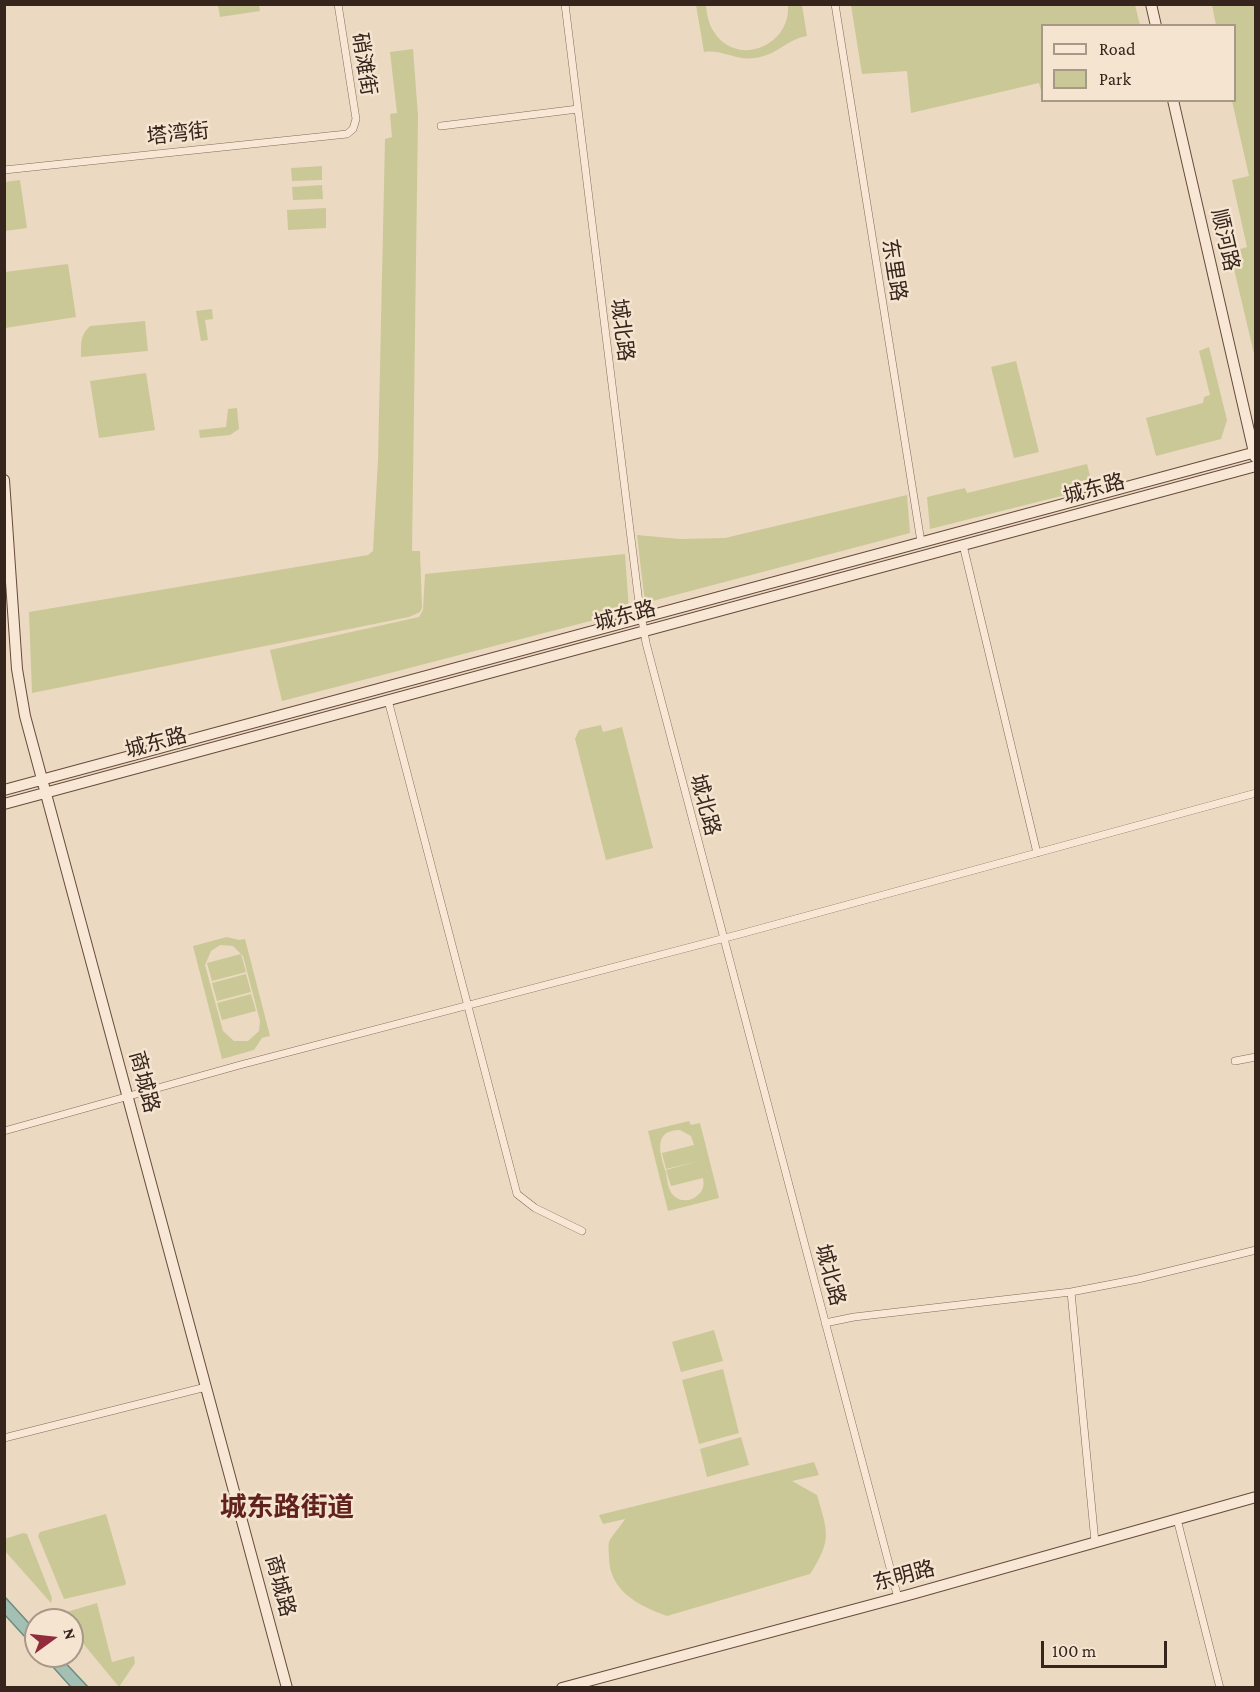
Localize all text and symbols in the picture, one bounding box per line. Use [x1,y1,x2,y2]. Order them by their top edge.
legend [1041,24,1236,102]
street label: 硝滩街 [347,31,381,97]
text: Road [1099,39,1136,59]
text: Park [1099,69,1131,89]
street label: 塔湾街 [145,118,211,150]
street label: 顺河路 [1206,206,1244,274]
street label: 东里路 [877,237,911,303]
street label: 城北路 [606,297,638,363]
street label: 城东路 [1060,469,1128,509]
street label: 城东路 [591,596,659,636]
street label: 城东路 [122,723,190,763]
street label: 城北路 [685,771,725,839]
street label: 商城路 [124,1048,164,1116]
street label: 城北路 [810,1241,850,1309]
district label: 城东路街道 [220,1492,354,1524]
street label: 商城路 [260,1552,300,1620]
street label: 东明路 [870,1556,938,1596]
north arrow [24,1608,84,1668]
text: N [60,1626,80,1641]
scale bar [1044,1629,1170,1667]
text: 100 m [1052,1641,1096,1661]

